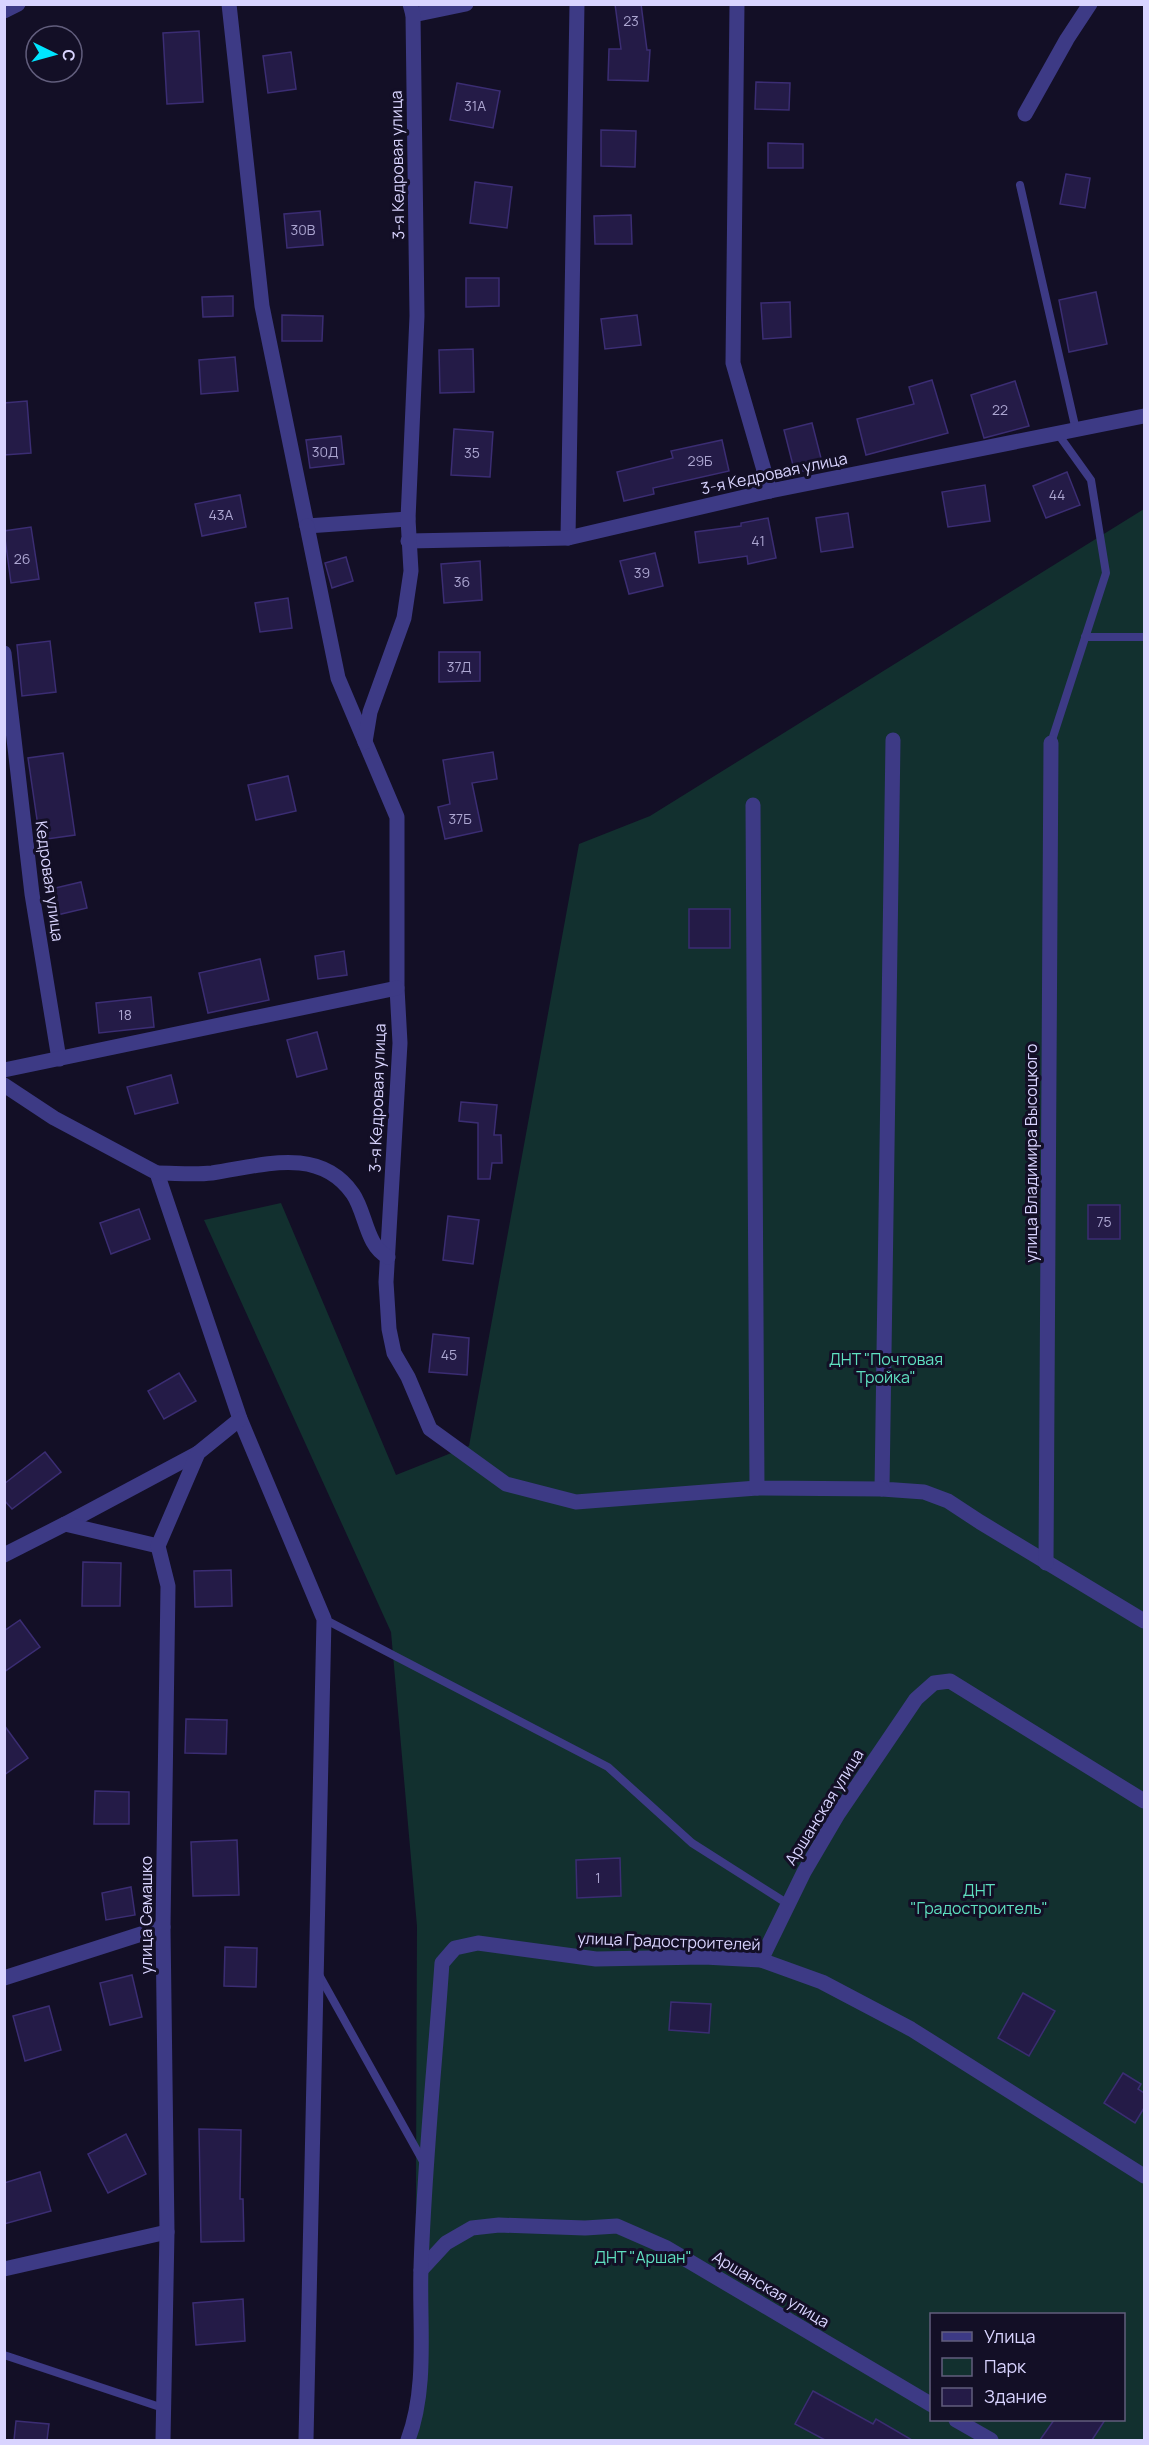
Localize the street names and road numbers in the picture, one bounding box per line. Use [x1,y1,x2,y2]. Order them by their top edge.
street label: 3-я Кедровая улица [385,90,409,240]
street label: 3-я Кедровая улица [699,447,849,499]
street label: Кедровая улица [31,819,69,943]
street label: 3-я Кедровая улица [363,1023,391,1173]
street label: улица Владимира Высоцкого [1020,1043,1042,1263]
street label: Аршанская улица [779,1745,869,1869]
street label: улица Семашко [135,1856,157,1974]
street label: улица Градостроителей [577,1927,761,1955]
street label: Аршанская улица [708,2245,834,2333]

